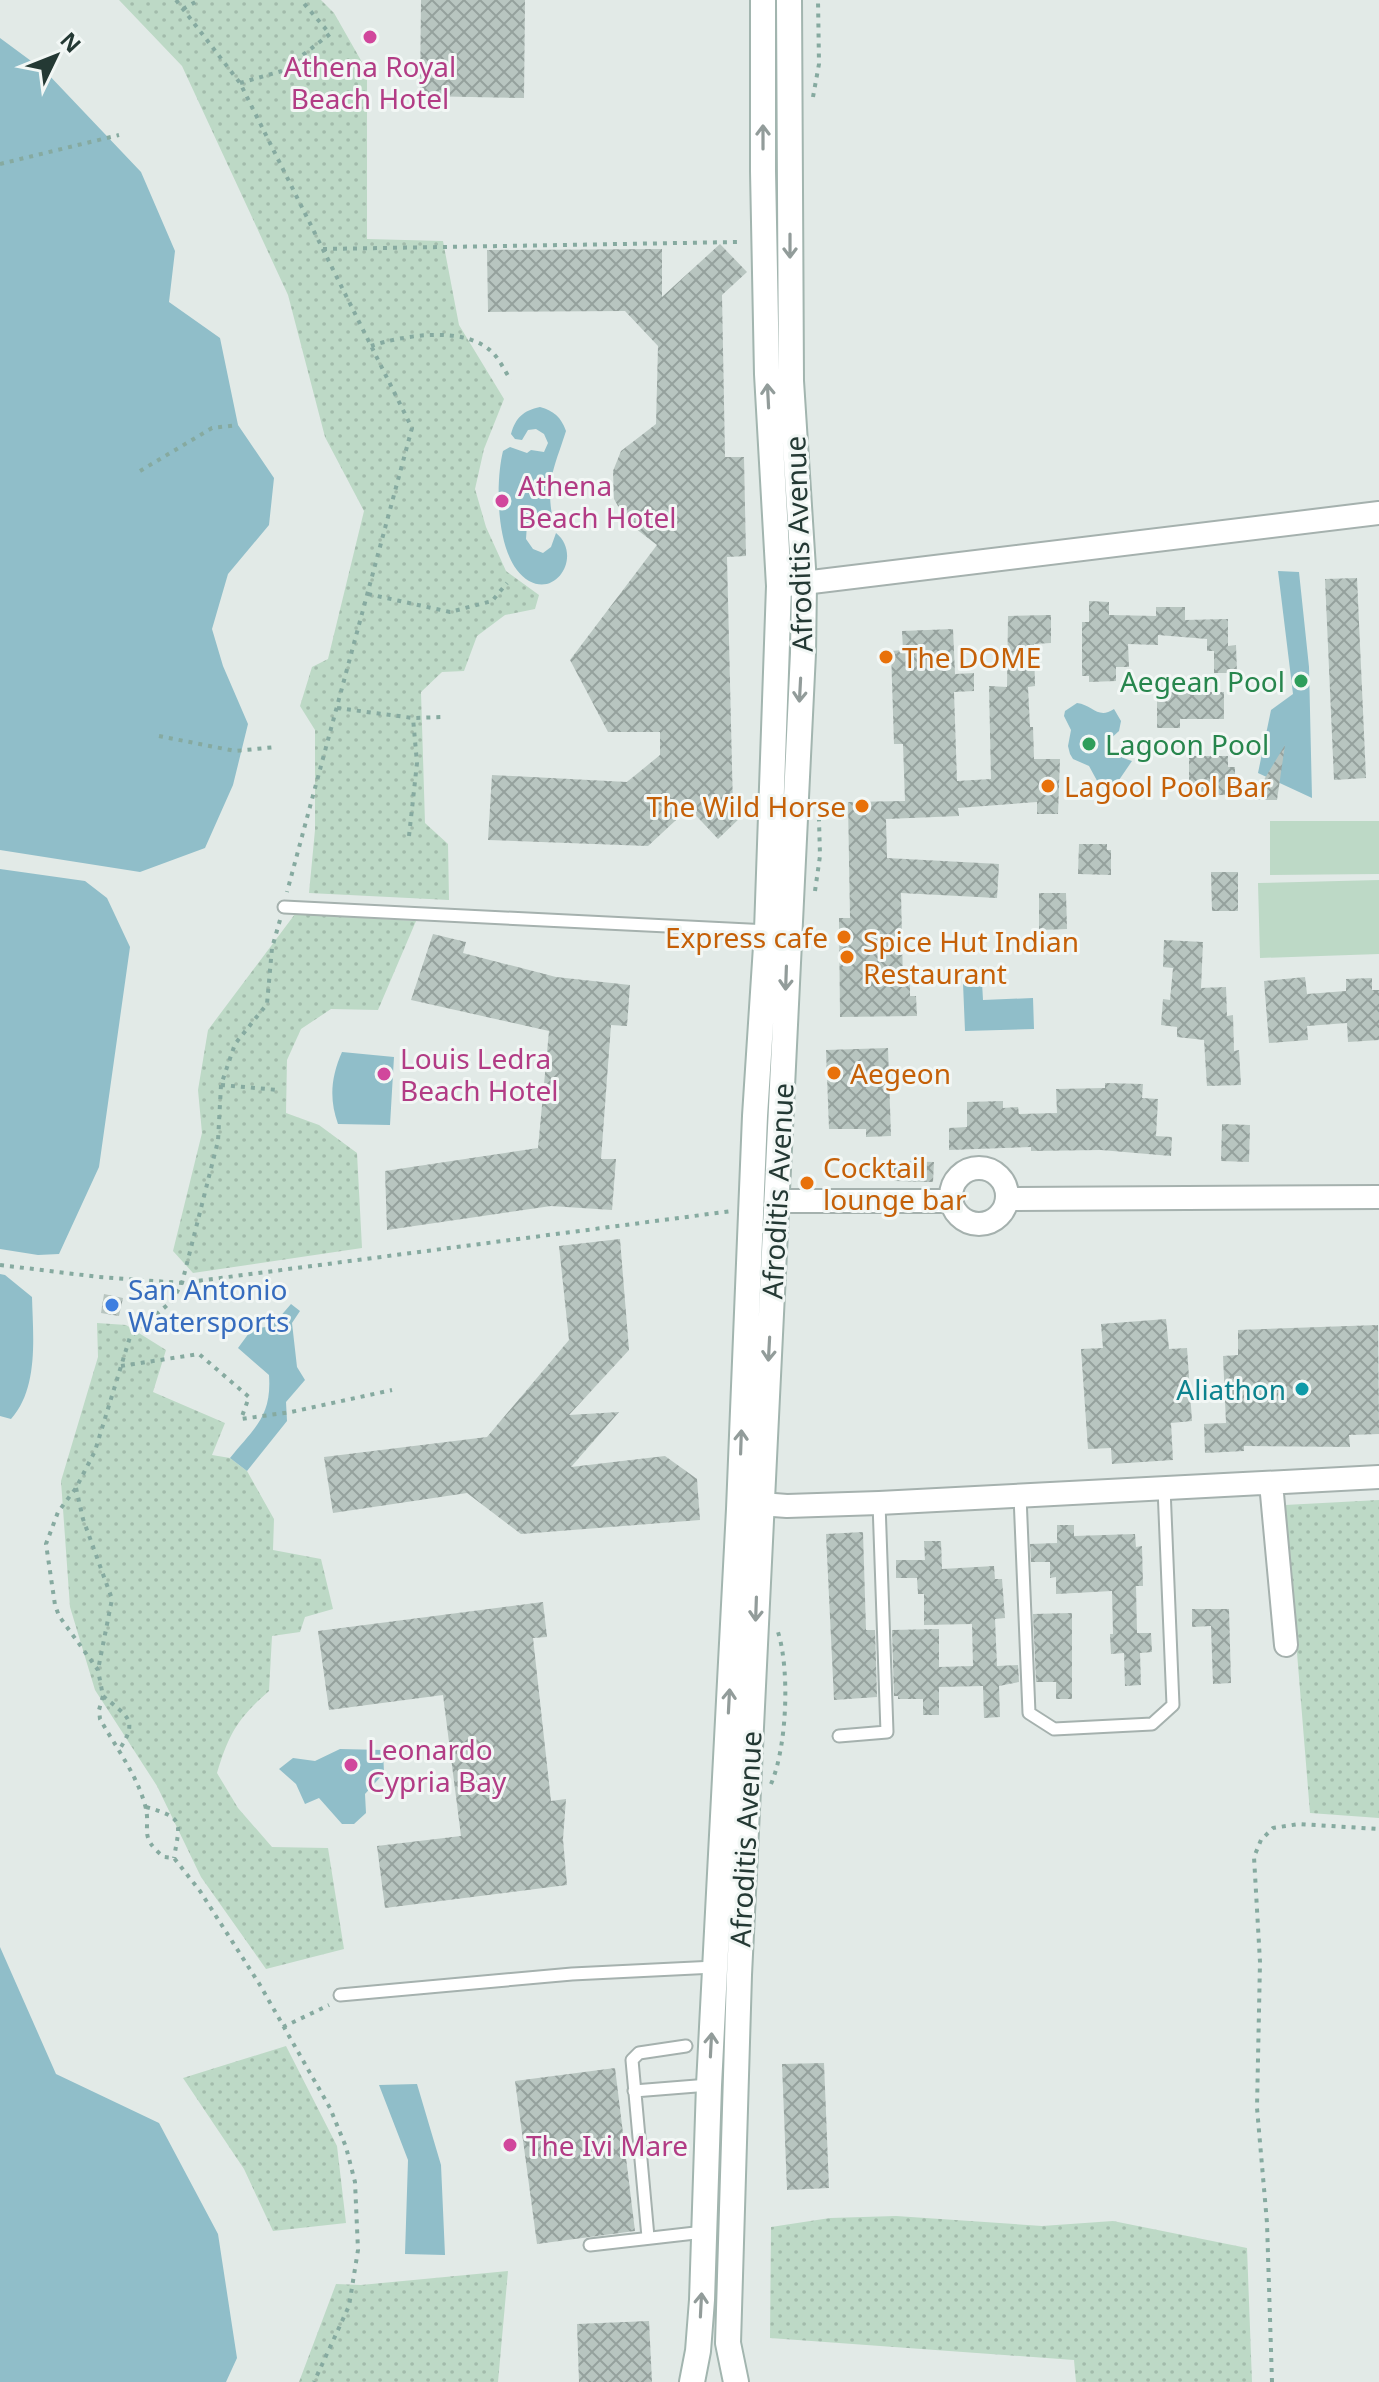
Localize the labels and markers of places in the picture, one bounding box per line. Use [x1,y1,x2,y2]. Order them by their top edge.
marker: Athena Royal Beach Hotel [361,28,379,46]
place label: Athena Royal Beach Hotel [284,47,456,117]
place label: Athena Beach Hotel [518,466,677,536]
marker: Athena Beach Hotel [493,492,511,510]
place label: The DOME [902,638,1041,676]
marker: The DOME [877,648,895,666]
place label: Aegean Pool [1120,662,1285,700]
marker: Aegean Pool [1292,672,1310,690]
place label: Lagoon Pool [1105,725,1269,763]
marker: Lagoon Pool [1080,735,1098,753]
place label: Lagool Pool Bar [1064,767,1271,805]
marker: Lagool Pool Bar [1039,777,1057,795]
place label: The Wild Horse [647,787,846,825]
marker: The Wild Horse [853,797,871,815]
place label: Express cafe [665,918,828,956]
place label: Spice Hut Indian Restaurant [863,922,1079,992]
marker: Express cafe [835,928,853,946]
marker: Spice Hut Indian Restaurant [838,948,856,966]
place label: Louis Ledra Beach Hotel [400,1039,559,1109]
place label: Aegeon [850,1054,951,1092]
marker: Aegeon [825,1064,843,1082]
marker: Louis Ledra Beach Hotel [375,1065,393,1083]
place label: Cocktail lounge bar [823,1148,967,1218]
marker: Cocktail lounge bar [798,1174,816,1192]
place label: San Antonio Watersports [128,1270,289,1340]
marker: San Antonio Watersports [103,1296,121,1314]
place label: Aliathon [1176,1370,1286,1408]
marker: Aliathon [1293,1380,1311,1398]
place label: Leonardo Cypria Bay [367,1730,507,1800]
marker: Leonardo Cypria Bay [342,1756,360,1774]
place label: The Ivi Mare [526,2126,688,2164]
marker: The Ivi Mare [501,2136,519,2154]

